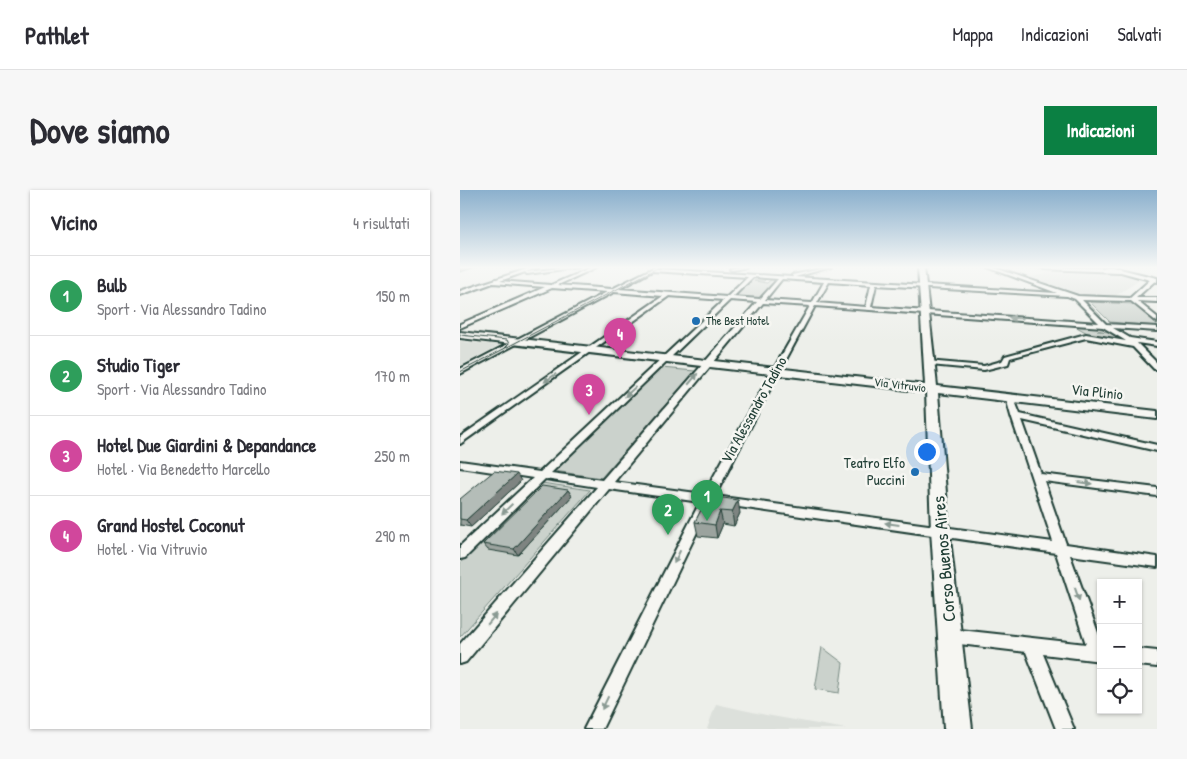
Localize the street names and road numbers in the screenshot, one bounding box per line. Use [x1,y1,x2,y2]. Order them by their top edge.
street label: Via Alessandro Tadino [716,353,792,467]
street label: Via Vitruvio [873,373,927,396]
street label: Via Plinio [1070,378,1124,405]
street label: Corso Buenos Aires [926,495,961,623]

